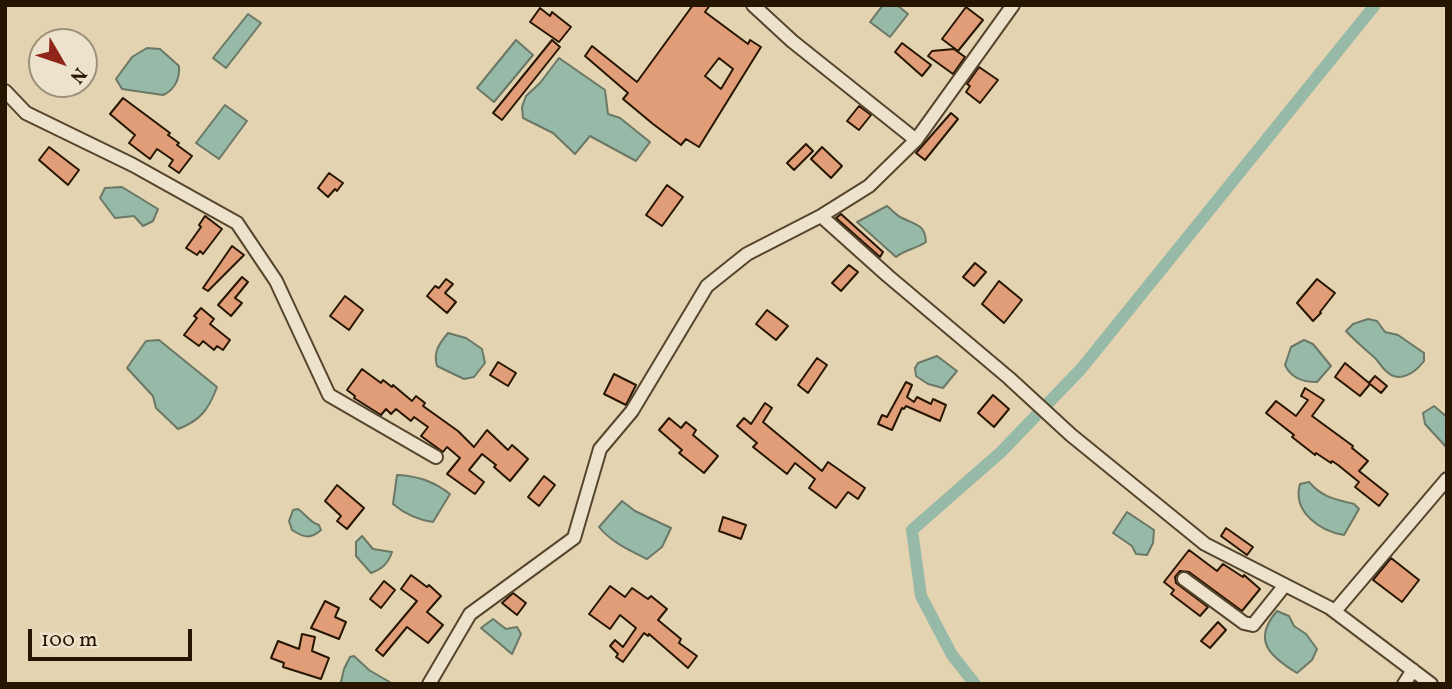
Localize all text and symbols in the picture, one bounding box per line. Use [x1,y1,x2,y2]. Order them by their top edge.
north arrow [28,28,98,98]
text: N [63,61,92,88]
scale bar [32,616,196,660]
text: 100 m [41,626,98,655]

